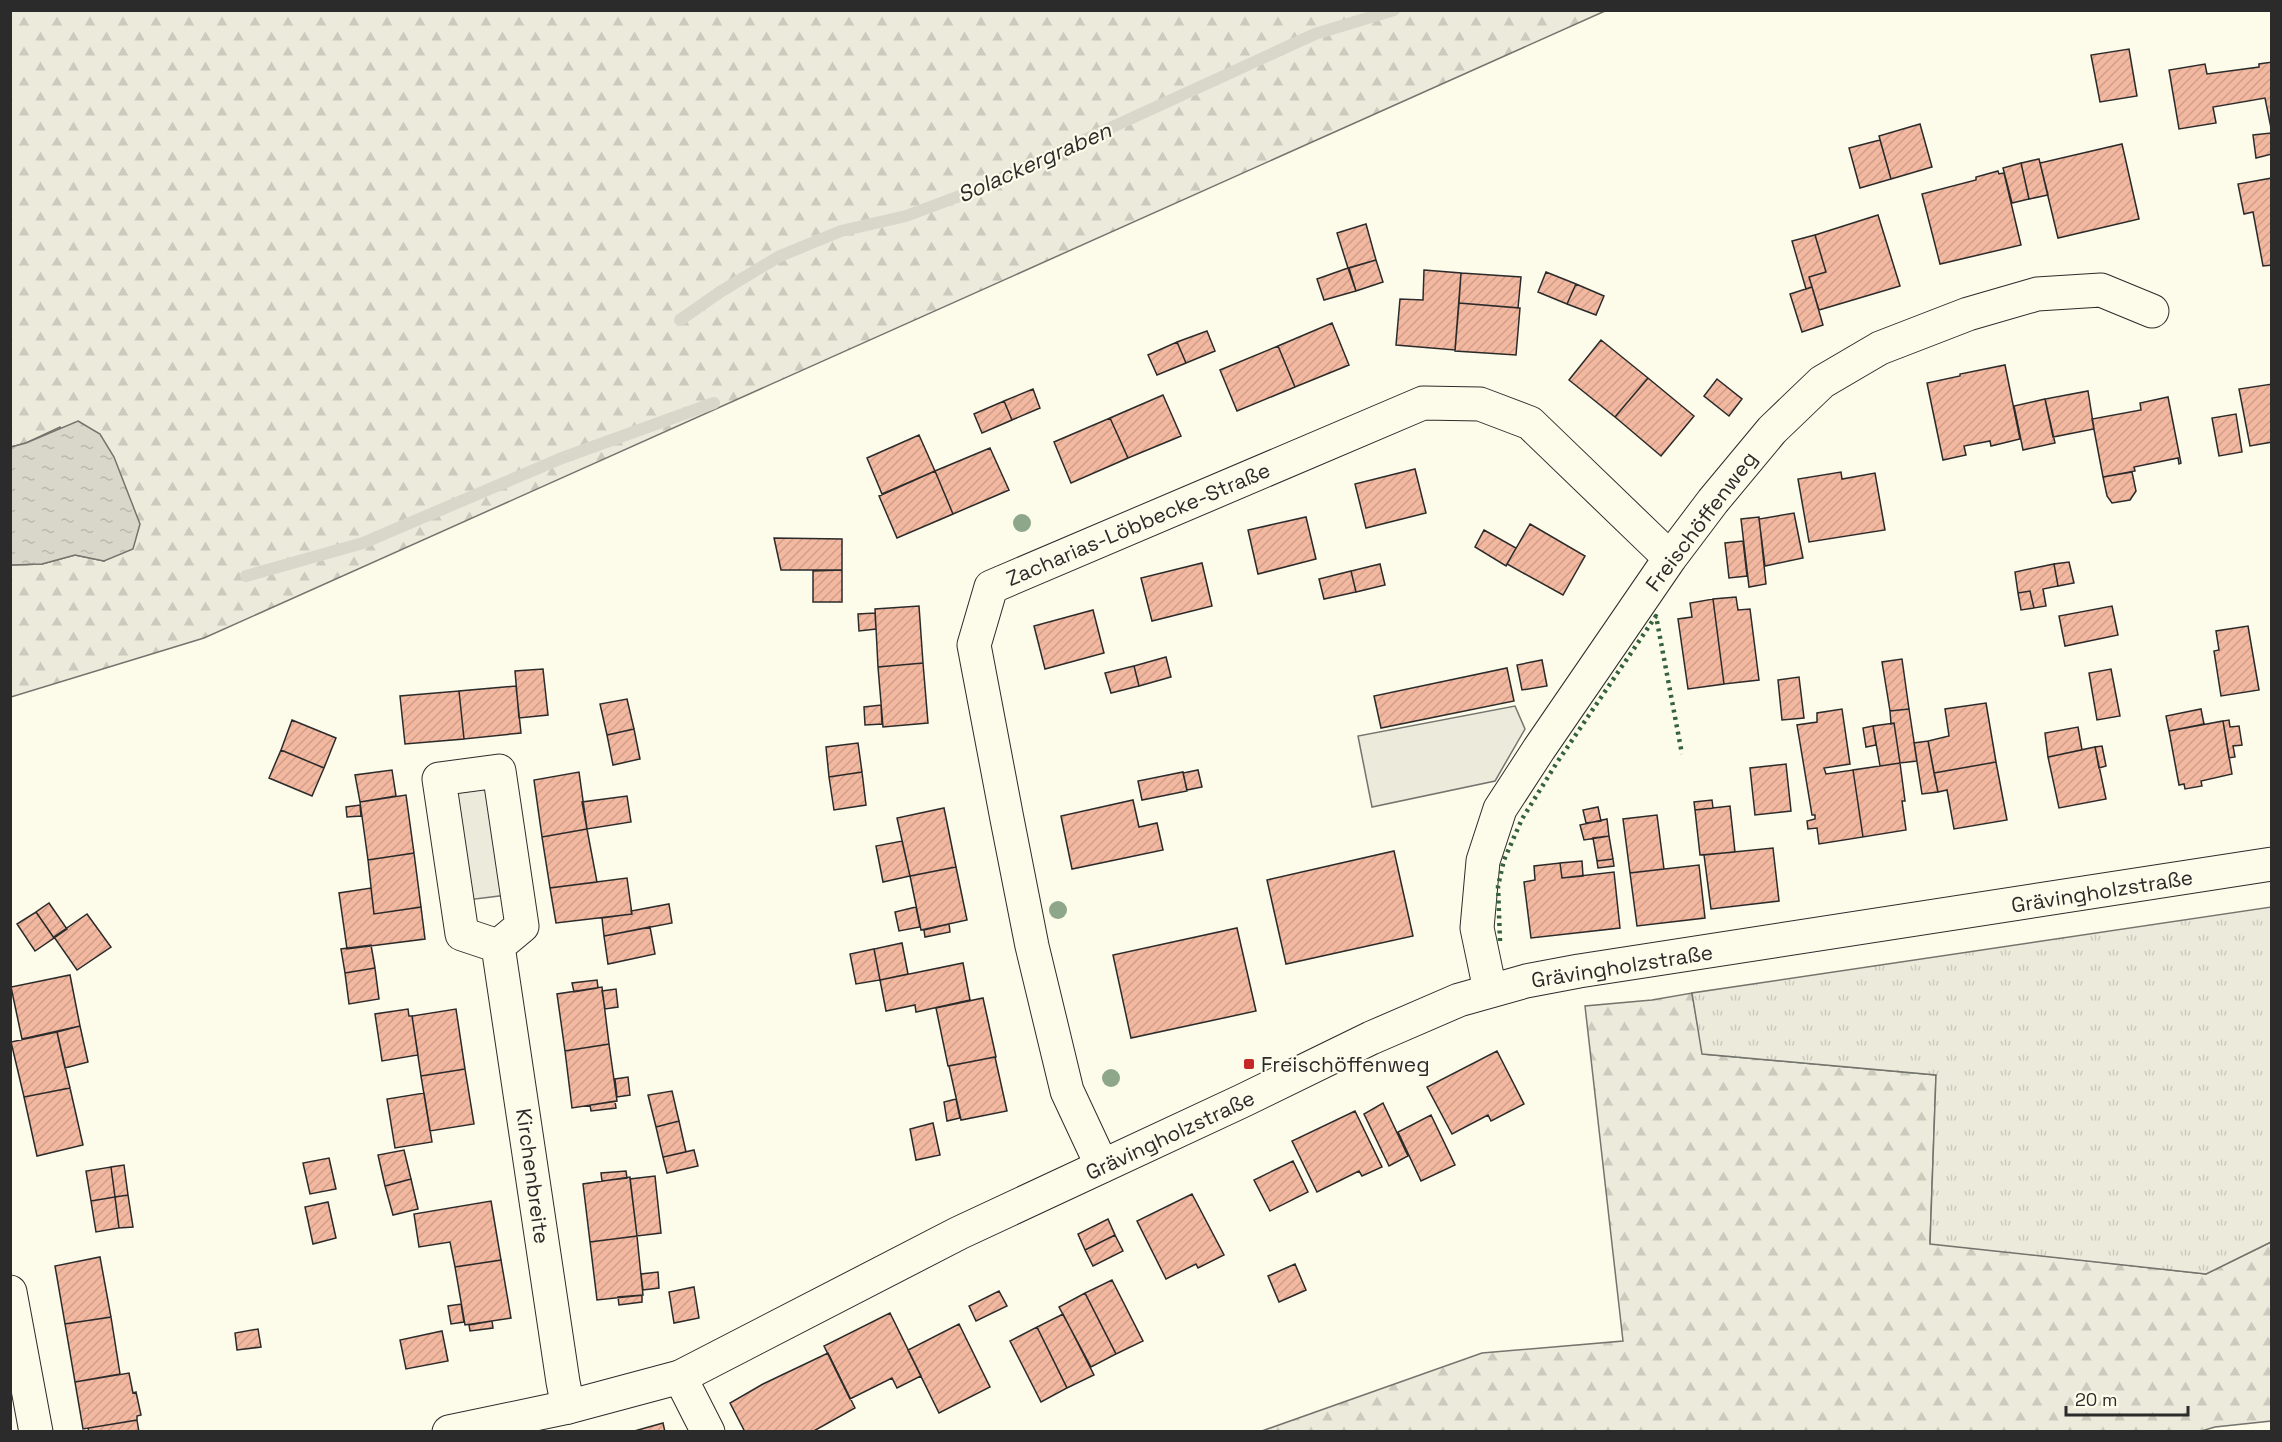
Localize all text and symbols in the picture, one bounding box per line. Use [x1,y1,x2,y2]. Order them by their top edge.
water label: Solackergraben [953,115,1116,208]
street label: Freischöffenweg [1639,445,1763,597]
street label: Zacharias-Löbbecke-Straße [1002,456,1274,592]
street label: Grävingholzstraße [2009,863,2195,919]
street label: Grävingholzstraße [1529,938,1715,994]
place label: Freischöffenweg [1261,1051,1430,1078]
marker: Freischöffenweg [1242,1057,1256,1071]
street label: Grävingholzstraße [1081,1084,1259,1186]
street label: Kirchenbreite [510,1106,556,1246]
scale bar [2066,1379,2188,1417]
text: 20 m [2075,1388,2118,1411]

